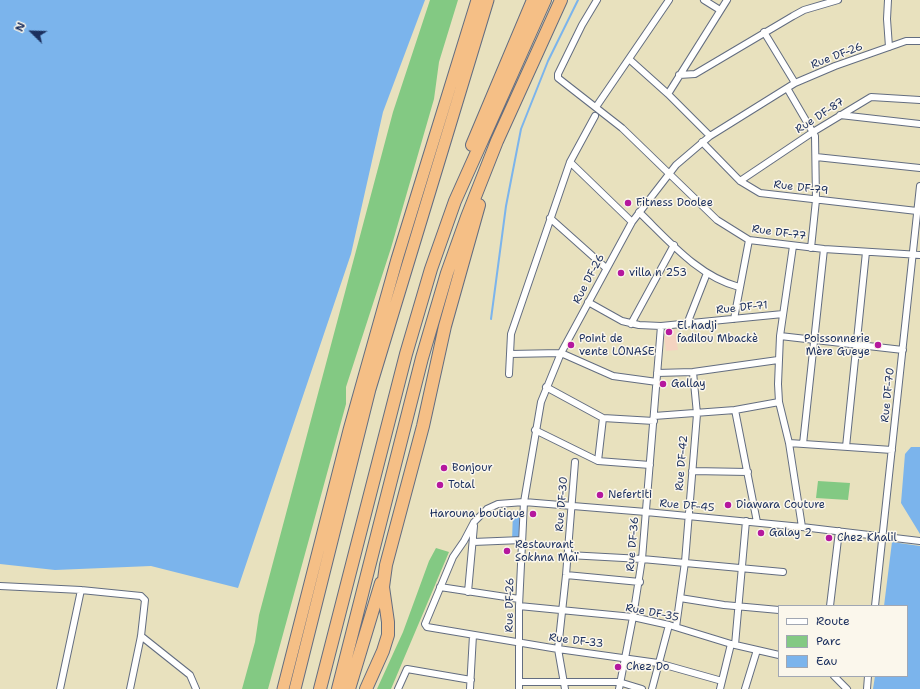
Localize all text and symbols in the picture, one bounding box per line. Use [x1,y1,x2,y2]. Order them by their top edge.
north arrow [12,12,52,52]
text: N [12,20,29,34]
street label: Rue DF-26 [809,40,865,72]
street label: Rue DF-87 [793,95,847,137]
street label: Rue DF-79 [773,178,829,198]
place label: Fitness Doolee [636,196,713,210]
marker: Fitness Doolee [623,198,633,208]
street label: Rue DF-77 [751,223,807,243]
street label: Rue DF-26 [570,252,608,306]
place label: villa n 253 [629,266,687,280]
marker: villa n 253 [616,268,626,278]
street label: Rue DF-71 [716,299,768,317]
place label: El hadji fadilou Mbackè [677,319,758,345]
marker: El hadji fadilou Mbackè [664,327,674,337]
place label: Point de vente LONASE [579,332,655,358]
place label: Poissonnerie Mère Gueye [804,332,870,358]
marker: Point de vente LONASE [566,340,576,350]
marker: Poissonnerie Mère Gueye [873,340,883,350]
street label: Rue DF-70 [879,367,897,423]
place label: Gallay [671,377,706,391]
marker: Gallay [658,379,668,389]
street label: Rue DF-42 [673,435,691,491]
place label: Bonjour [452,461,493,475]
marker: Bonjour [439,463,449,473]
street label: Rue DF-30 [553,476,571,532]
place label: Total [448,478,475,492]
marker: Total [435,480,445,490]
place label: Nefertiti [608,488,652,502]
marker: Nefertiti [595,490,605,500]
street label: Rue DF-45 [659,497,715,515]
place label: Diawara Couture [736,498,825,512]
marker: Diawara Couture [723,500,733,510]
place label: Harouna boutique [430,507,525,521]
marker: Harouna boutique [528,509,538,519]
street label: Rue DF-36 [624,516,642,572]
place label: Galay 2 [769,526,812,540]
marker: Galay 2 [756,528,766,538]
place label: Chez Khalil [837,531,897,545]
marker: Chez Khalil [824,533,834,543]
place label: Restaurant Sokhna Maï [515,538,578,564]
marker: Restaurant Sokhna Maï [502,546,512,556]
street label: Rue DF-26 [503,578,517,632]
street label: Rue DF-35 [624,601,680,625]
legend [778,605,908,677]
text: Route [816,613,850,629]
street label: Rue DF-33 [548,631,604,651]
text: Parc [816,633,841,649]
text: Eau [816,653,837,669]
place label: Chez Do [626,660,670,674]
marker: Chez Do [613,662,623,672]

